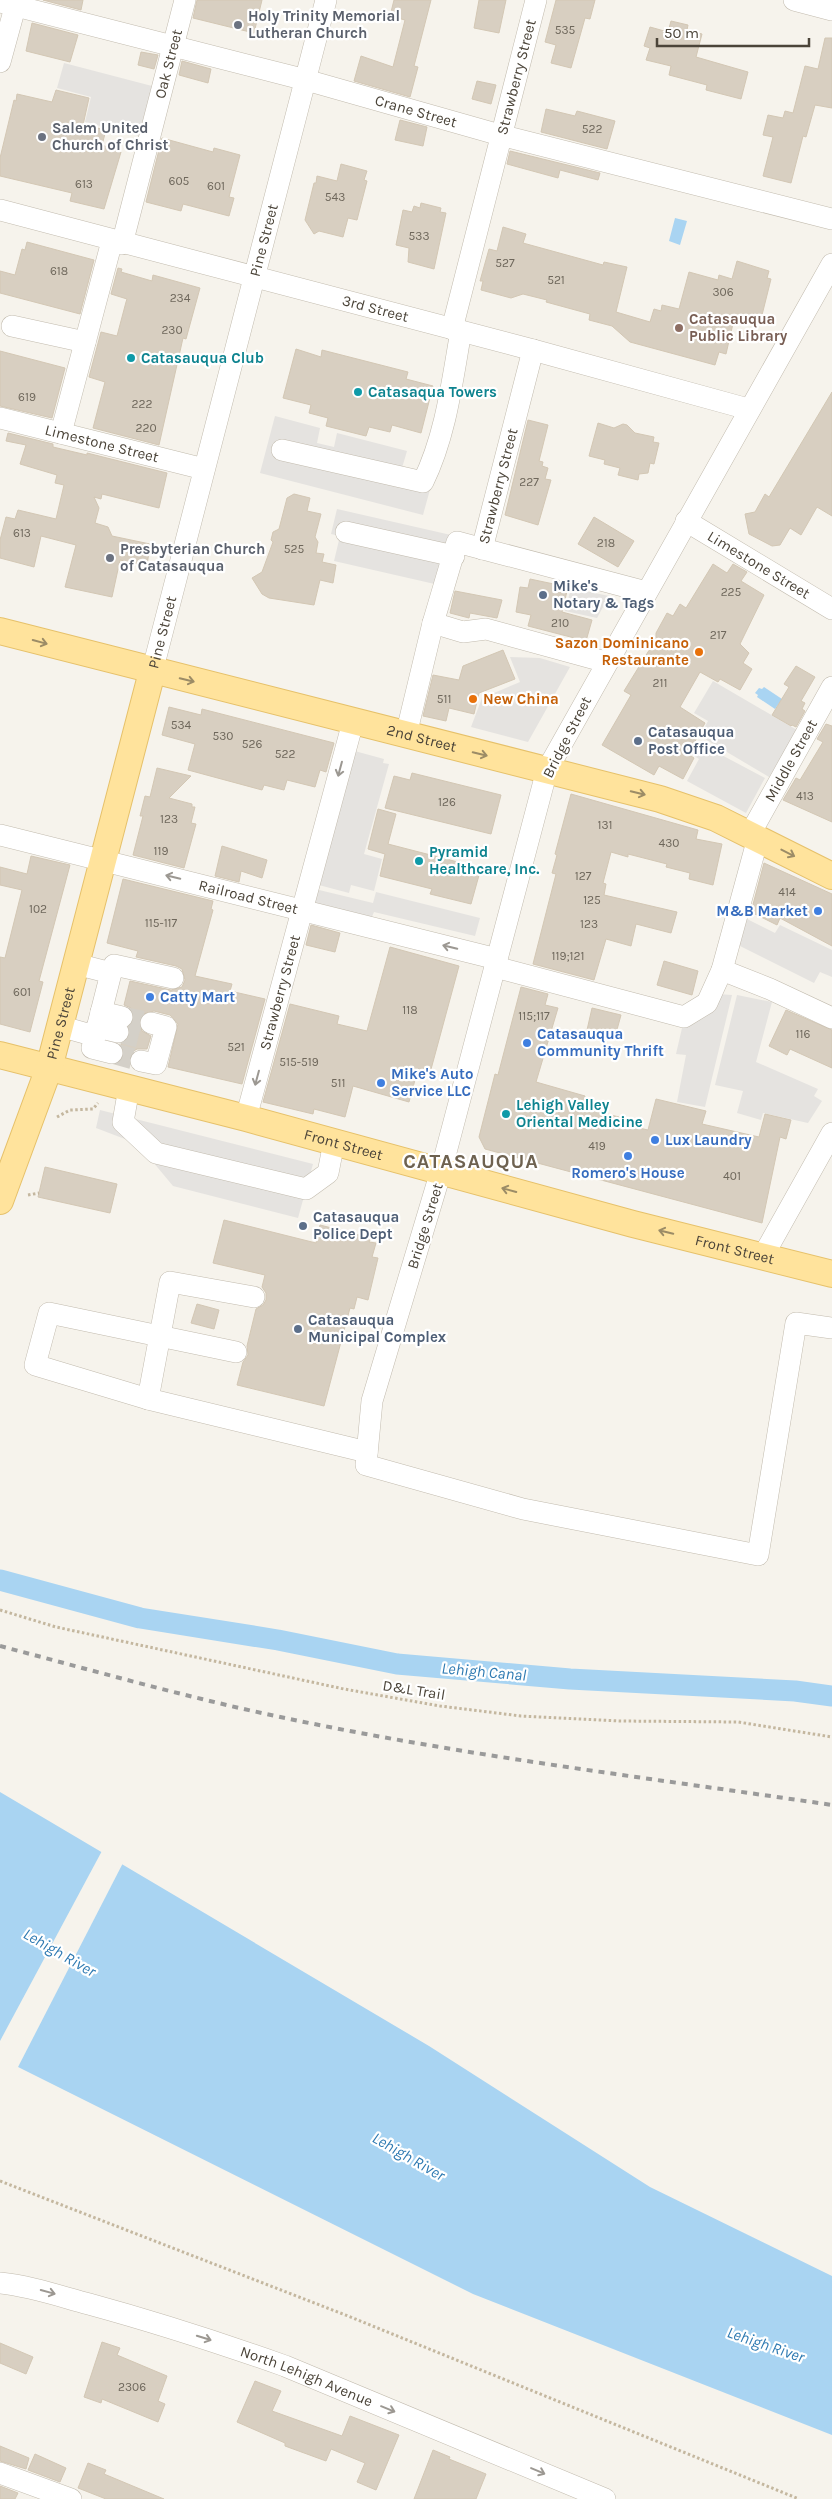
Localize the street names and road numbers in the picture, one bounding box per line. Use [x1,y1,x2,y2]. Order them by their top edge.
street label: Strawberry Street [493,17,540,137]
street label: Oak Street [151,27,186,101]
street label: Crane Street [373,91,459,131]
street label: Pine Street [246,202,282,278]
street label: 3rd Street [340,291,411,326]
street label: Limestone Street [43,421,161,466]
street label: Strawberry Street [475,426,522,546]
street label: Limestone Street [704,527,814,603]
street label: Pine Street [144,594,180,671]
street label: Bridge Street [539,693,595,781]
street label: Middle Street [761,716,821,805]
street label: 2nd Street [385,721,459,756]
street label: Railroad Street [197,876,300,918]
street label: Strawberry Street [256,933,304,1052]
street label: Pine Street [43,985,79,1061]
street label: Front Street [302,1125,385,1164]
street label: Bridge Street [403,1180,447,1271]
street label: Front Street [693,1231,776,1268]
street label: D&L Trail [381,1676,447,1704]
street label: North Lehigh Avenue [238,2342,376,2411]

